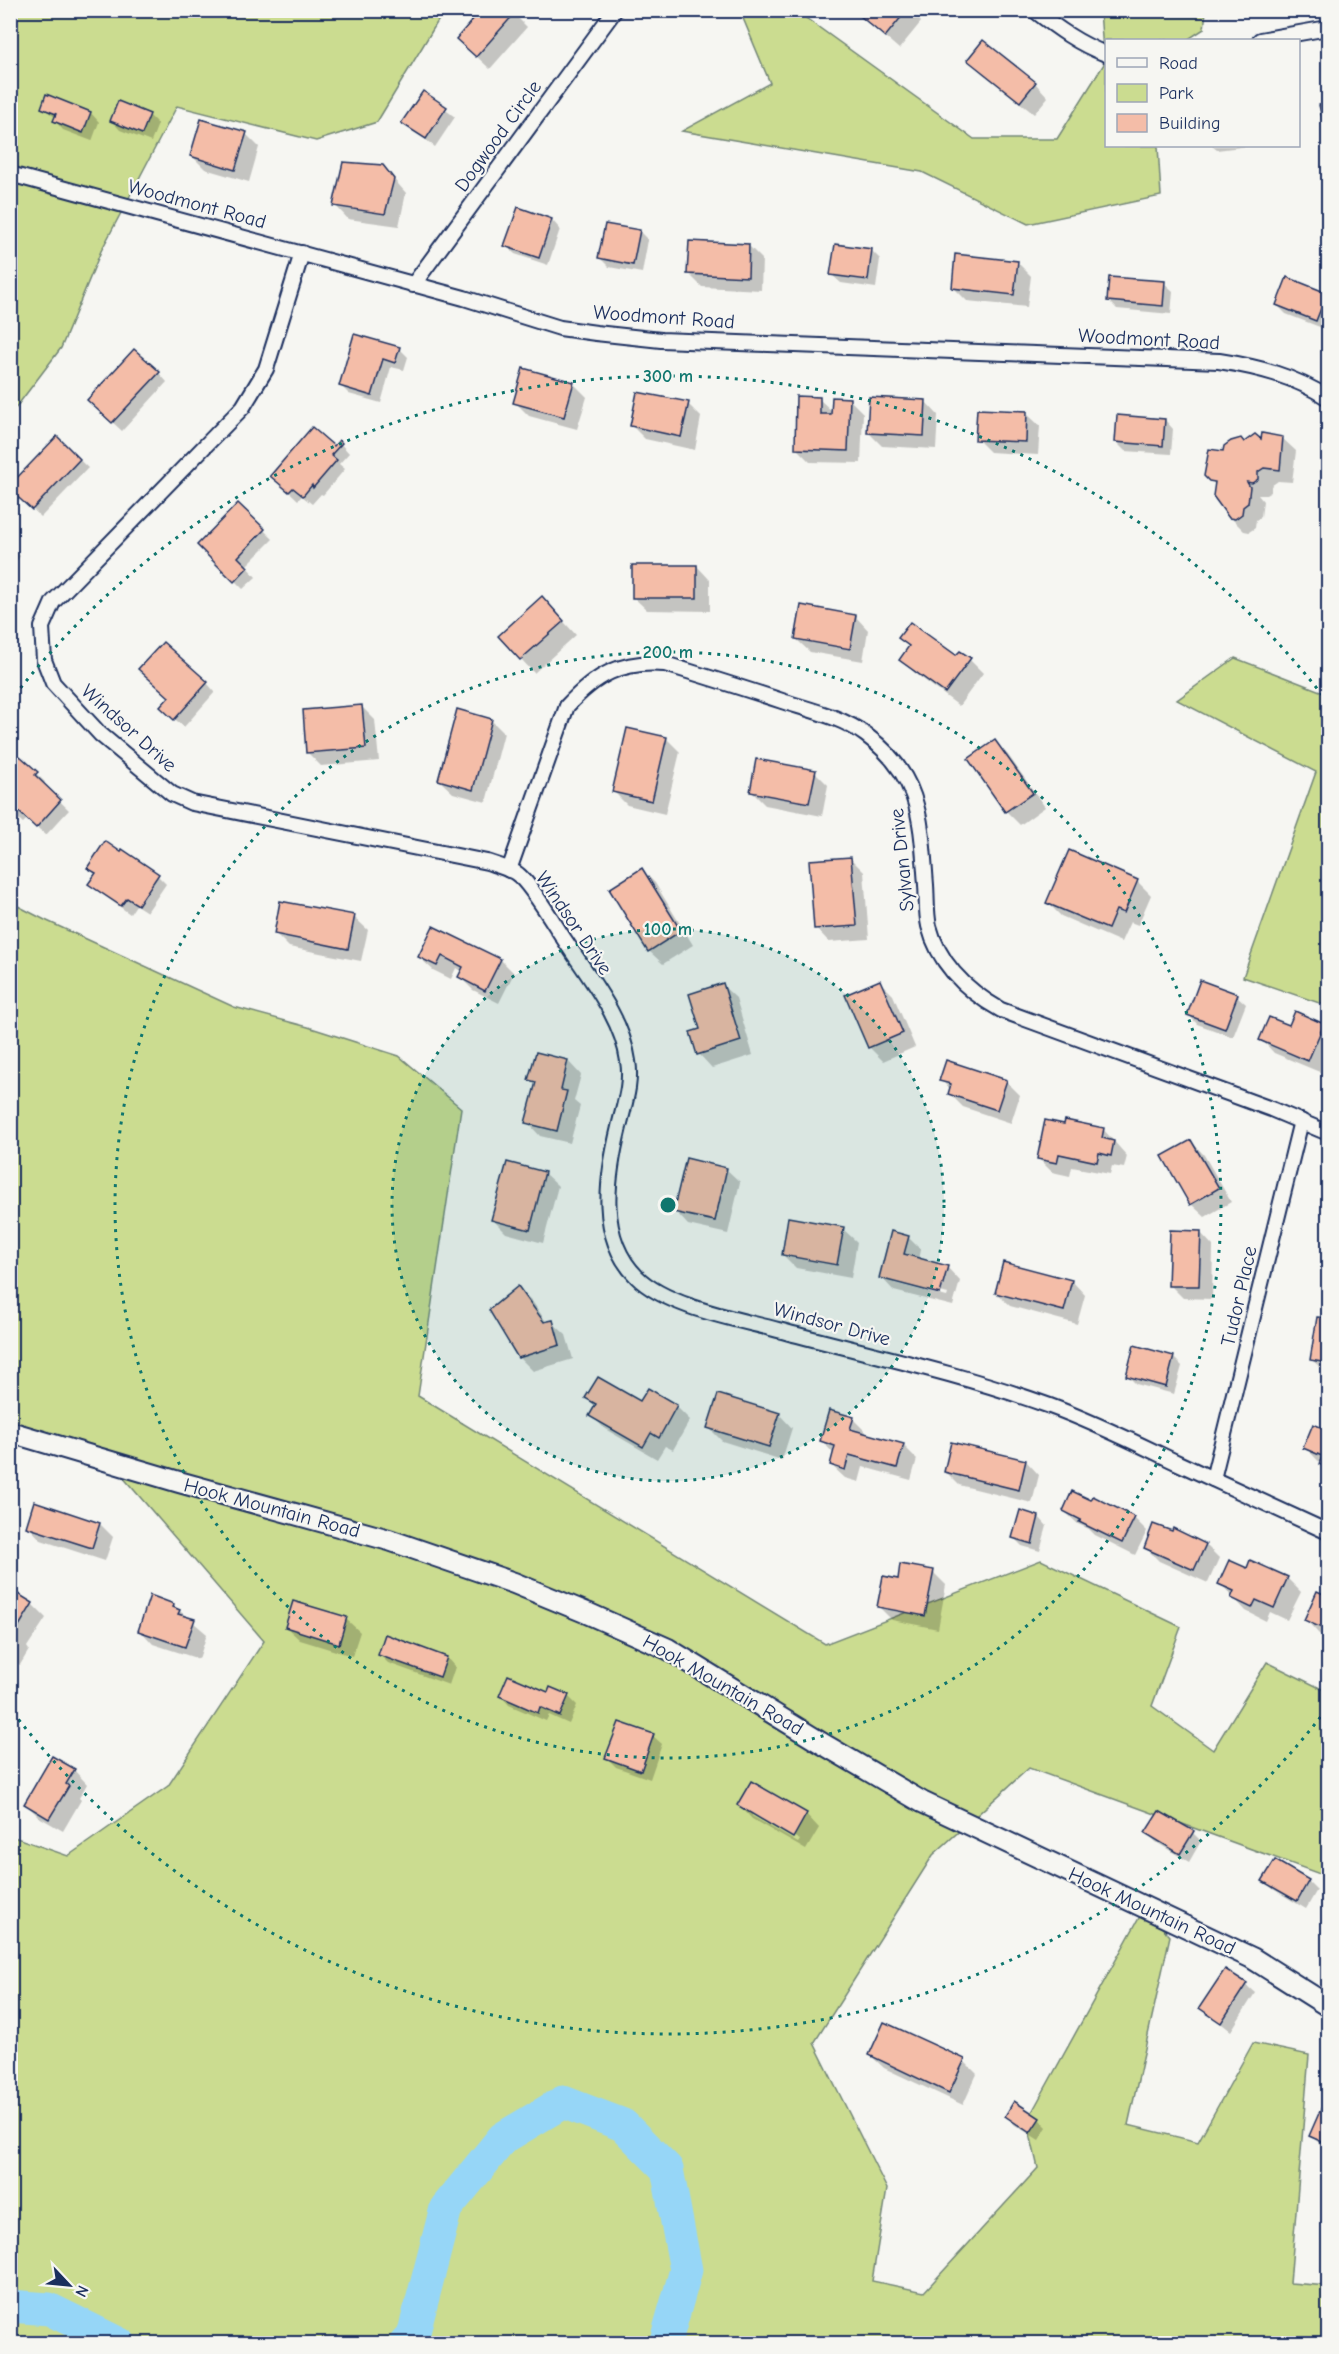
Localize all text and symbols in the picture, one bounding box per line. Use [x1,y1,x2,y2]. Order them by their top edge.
legend [1105,39,1300,147]
text: Road [1159,53,1198,74]
street label: Dogwood Circle [450,76,546,196]
text: Park [1159,83,1194,104]
text: Building [1159,113,1221,134]
street label: Woodmont Road [125,175,269,233]
street label: Woodmont Road [592,301,736,333]
street label: Woodmont Road [1077,324,1221,354]
text: 300 m [643,366,693,387]
text: 200 m [643,642,693,663]
street label: Windsor Drive [77,679,181,777]
street label: Sylvan Drive [885,807,919,913]
street label: Windsor Drive [531,867,617,979]
text: 100 m [644,919,692,940]
centre of rings [658,1195,678,1215]
street label: Tudor Place [1216,1244,1262,1348]
street label: Windsor Drive [771,1297,893,1351]
street label: Hook Mountain Road [181,1473,363,1543]
street label: Hook Mountain Road [639,1630,807,1740]
street label: Hook Mountain Road [1065,1862,1239,1960]
north arrow [39,2255,99,2315]
text: N [71,2283,92,2300]

